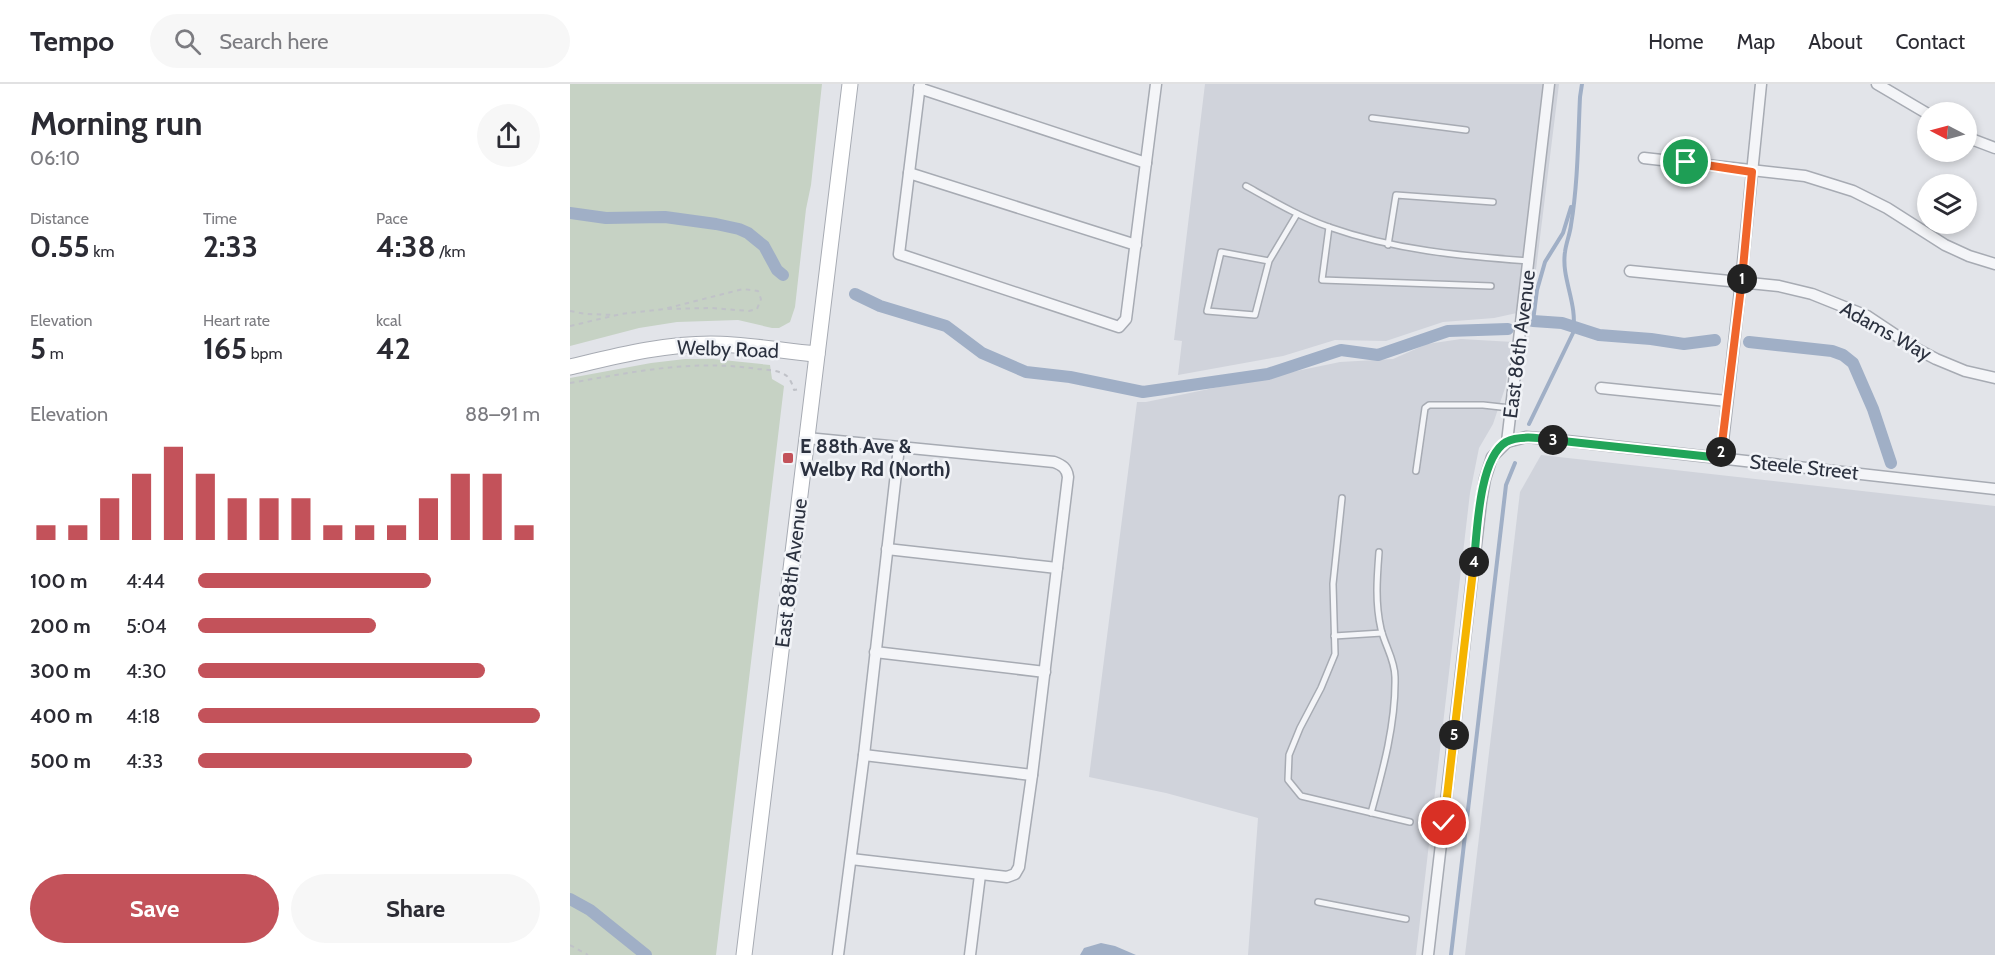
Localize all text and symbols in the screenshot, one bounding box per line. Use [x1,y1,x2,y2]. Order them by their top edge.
search box [150,14,570,68]
text: Tempo [30,24,114,58]
icon: search [171,25,204,58]
text: Search here [219,28,329,55]
text: Home [1648,29,1704,54]
text: Map [1737,29,1775,54]
text: About [1808,29,1862,54]
text: Contact [1895,29,1965,54]
north arrow [1917,102,1977,162]
map controls [1917,102,1977,234]
text: Morning run [30,103,202,143]
button: share [477,104,540,167]
pin [1660,136,1711,187]
icon: arrive [1669,145,1702,178]
text: 06:10 [30,146,80,170]
button: layers [1917,174,1977,234]
text: Distance [30,209,89,228]
text: Time [203,209,237,228]
text: Pace [376,209,408,228]
text: 0.55 [30,228,90,265]
text: 2:33 [203,228,258,265]
text: 4:38 [376,228,436,265]
text: km [90,242,115,261]
text: /km [436,242,466,261]
pin: 1 [1727,264,1757,294]
street label: East 86th Avenue [1498,268,1540,420]
text: 1 [1739,269,1745,288]
street label: Adams Way [1836,296,1936,366]
text: Elevation [30,311,93,330]
text: Heart rate [203,311,270,330]
text: kcal [376,311,402,330]
text: 5 [30,330,46,367]
text: 165 [203,330,247,367]
text: 42 [376,330,411,367]
street label: Welby Road [677,335,779,363]
text: m [46,344,64,363]
text: bpm [247,344,282,363]
text: Elevation [30,402,108,426]
text: 88–91 m [465,402,540,426]
pin: 3 [1538,425,1568,455]
text: 3 [1549,430,1557,449]
place label: E 88th Ave & Welby Rd (North) [800,434,951,481]
pin: 2 [1706,437,1736,467]
text: 2 [1717,442,1725,461]
street label: Steele Street [1748,449,1860,485]
marker: E 88th Ave & Welby Rd (North) [781,451,795,465]
street label: East 88th Avenue [770,497,812,649]
pin: 4 [1459,547,1489,577]
text: 4 [1469,552,1479,571]
text: 100 m [30,569,88,593]
text: 4:44 [126,569,165,593]
text: 200 m [30,614,91,638]
text: 5:04 [126,614,167,638]
text: 300 m [30,659,91,683]
text: 4:30 [126,659,167,683]
text: 400 m [30,704,93,728]
text: 4:18 [126,704,160,728]
pin: 5 [1439,720,1469,750]
text: 5 [1450,725,1458,744]
text: 500 m [30,749,91,773]
text: 4:33 [126,749,163,773]
pin [1418,797,1469,848]
icon: check [1427,806,1460,839]
button: Save [30,874,279,943]
button: Share [291,874,540,943]

